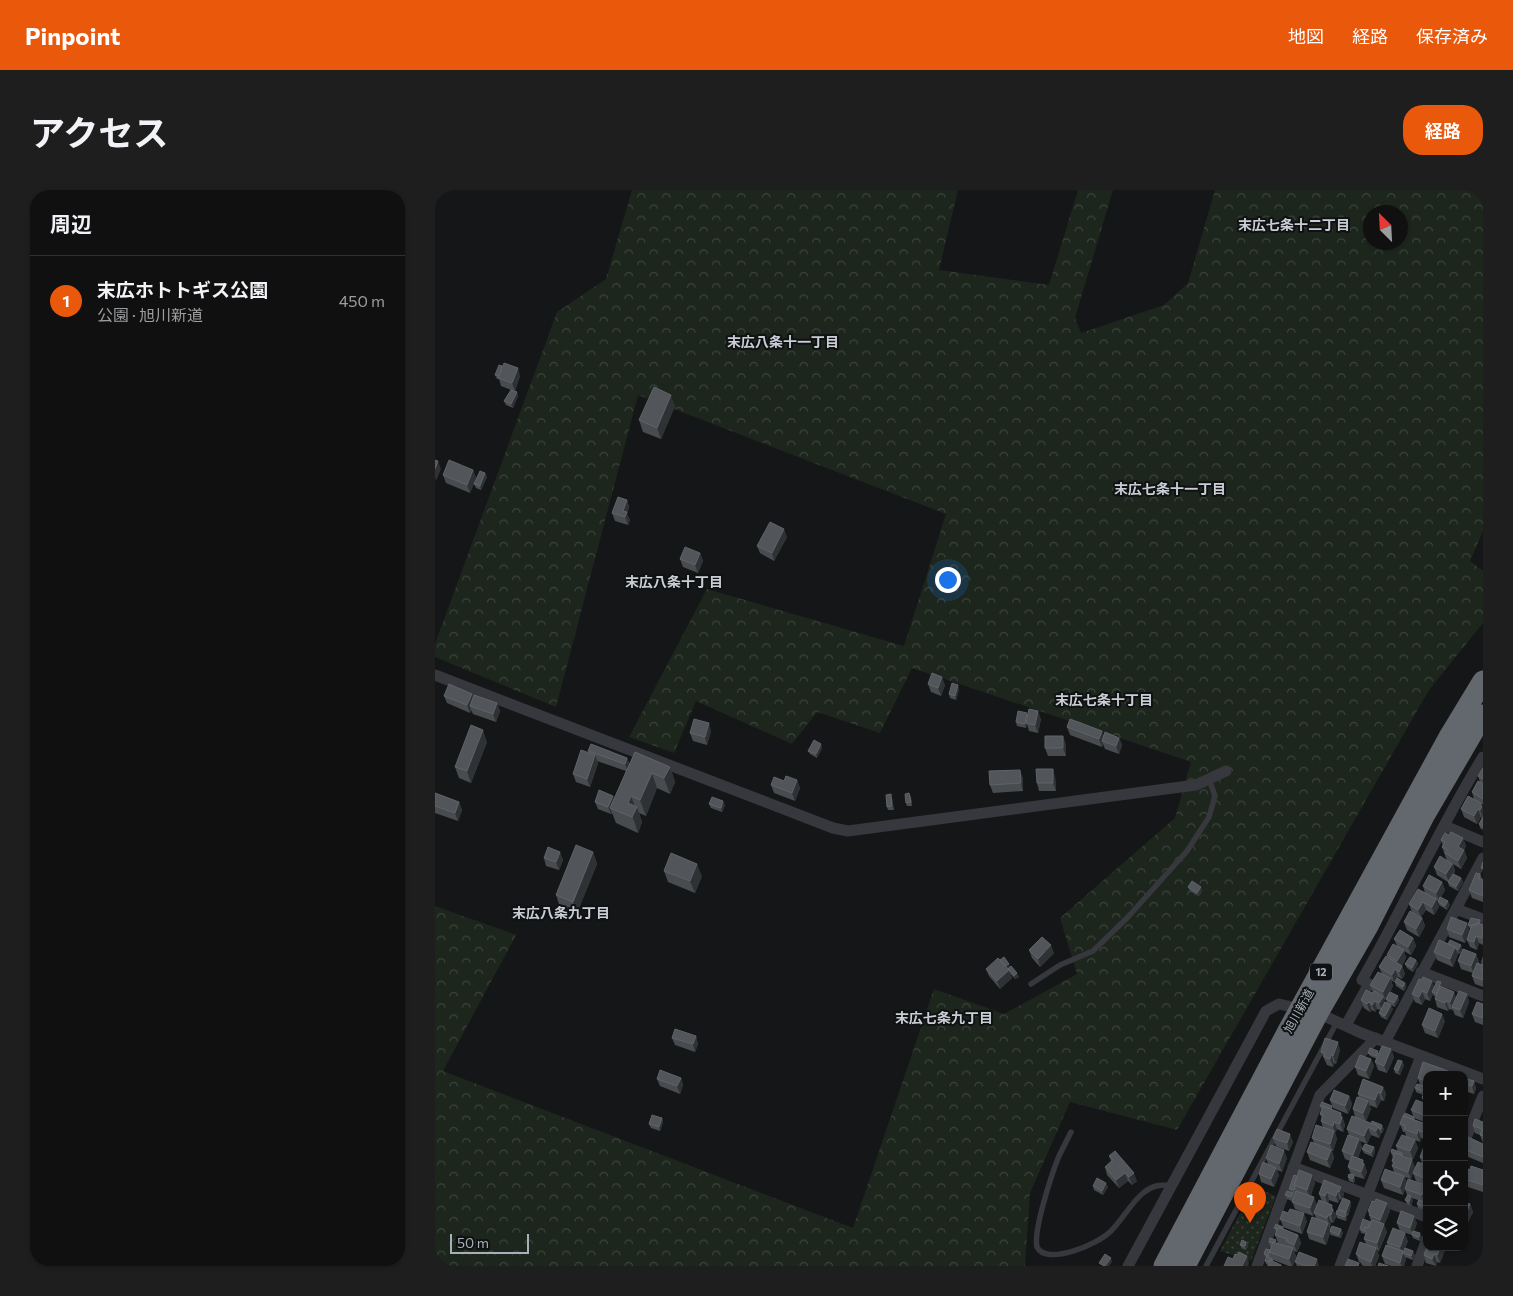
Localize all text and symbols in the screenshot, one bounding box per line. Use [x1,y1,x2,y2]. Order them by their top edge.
text: Pinpoint [25,21,120,50]
text: 地図 [1288,25,1324,47]
text: 経路 [1352,25,1388,47]
text: 保存済み [1416,25,1488,47]
button: 経路 [1403,105,1483,155]
text: アクセス [30,110,168,153]
north arrow [1363,205,1408,250]
text: 周辺 [50,211,92,236]
district label: 末広七条十二丁目 [1238,216,1350,233]
text: 末広ホトトギス公園 [97,278,268,301]
text: 1 [62,291,70,310]
text: 450 m [339,291,385,310]
text: 公園 · 旭川新道 [97,305,203,324]
district label: 末広八条十一丁目 [727,333,839,350]
district label: 末広七条十一丁目 [1114,480,1226,497]
your location [935,567,961,593]
district label: 末広八条十丁目 [625,573,723,590]
district label: 末広七条十丁目 [1055,691,1153,708]
district label: 末広八条九丁目 [512,904,610,921]
road number: 12 [1310,964,1332,980]
street label: 旭川新道 [1280,986,1316,1035]
district label: 末広七条九丁目 [895,1009,993,1026]
map controls [1423,1071,1468,1251]
button: + [1423,1071,1468,1116]
button: − [1423,1116,1468,1161]
button: locate [1423,1161,1468,1206]
pin: 1 [1234,1182,1266,1223]
button: layers [1423,1206,1468,1251]
scale bar [450,1231,529,1254]
text: 50 m [457,1234,489,1251]

